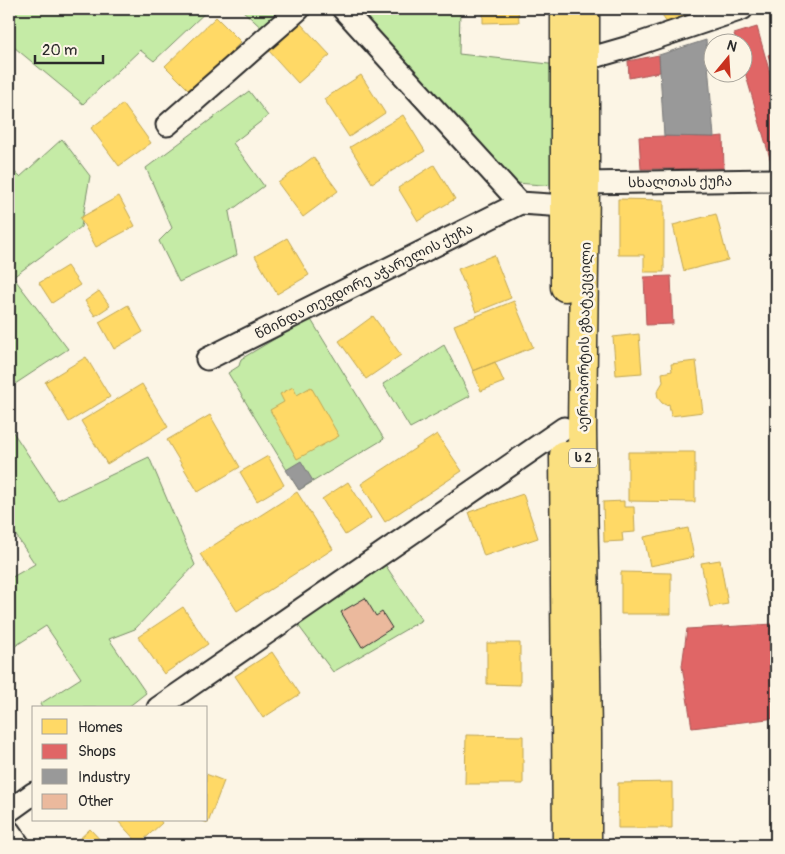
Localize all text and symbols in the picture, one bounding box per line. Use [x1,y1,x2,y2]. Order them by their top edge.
scale bar [35,32,102,64]
north arrow [702,32,752,82]
text: N [725,37,739,56]
text: 20 m [42,41,77,60]
street label: სხალთას ქუჩა [628,173,732,191]
street label: წმინდა თევდორე აჭარელის ქუჩა [252,220,476,343]
street label: აეროპორტის გზატკეცილი [574,242,595,432]
road number: ს 2 [569,448,597,468]
legend [32,706,208,822]
text: Homes [78,718,123,737]
text: Shops [78,742,116,761]
text: Industry [78,768,131,787]
text: Other [78,792,114,811]

